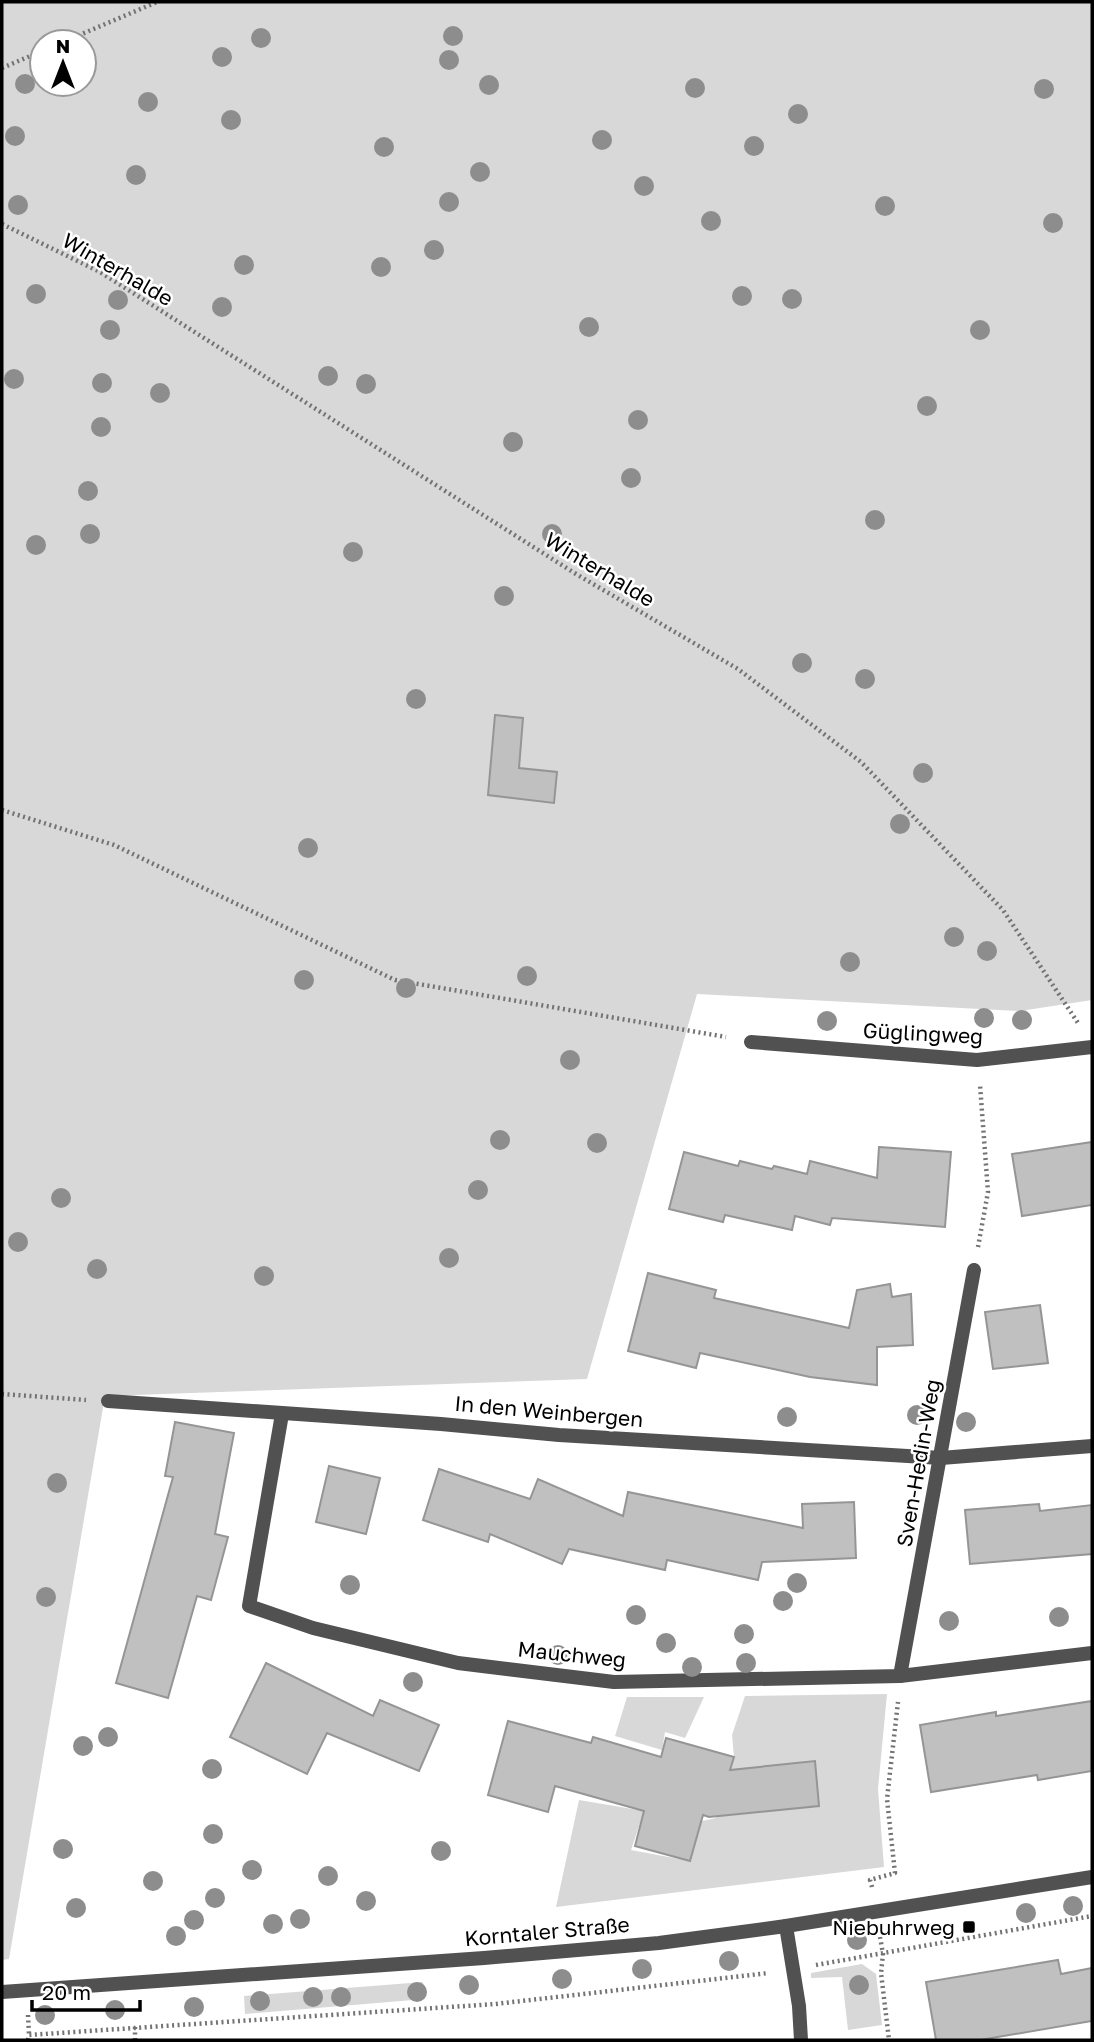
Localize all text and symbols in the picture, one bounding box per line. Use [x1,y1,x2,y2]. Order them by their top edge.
north arrow [28,28,98,98]
text: N [56,34,70,57]
street label: Winterhalde [58,227,178,311]
street label: Winterhalde [540,526,660,612]
street label: Güglingweg [862,1017,984,1049]
street label: Sven-Hedin-Weg [890,1377,946,1549]
street label: In den Weinbergen [454,1390,644,1432]
street label: Mauchweg [517,1635,627,1673]
street label: Korntaler Straße [463,1911,631,1951]
place label: Niebuhrweg [832,1914,955,1940]
marker: Niebuhrweg [961,1919,977,1935]
scale bar [32,1968,140,2012]
text: 20 m [42,1979,91,2005]

